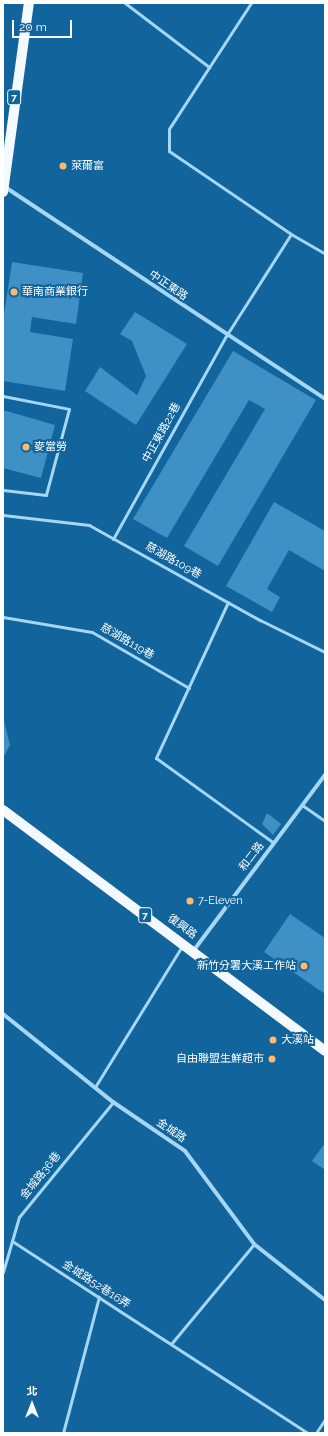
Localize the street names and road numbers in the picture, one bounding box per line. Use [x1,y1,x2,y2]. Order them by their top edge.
road number: 7 [7,89,21,105]
street label: 中正東路 [146,268,190,304]
street label: 中正東路22巷 [140,401,184,465]
street label: 慈湖路109巷 [143,540,203,582]
street label: 慈湖路119巷 [98,621,156,663]
street label: 和二路 [237,840,267,874]
road number: 7 [138,907,152,923]
street label: 復興路 [165,912,199,942]
street label: 金城路 [154,1116,188,1146]
street label: 金城路36巷 [18,1150,64,1202]
street label: 金城路52巷16弄 [60,1258,132,1312]

